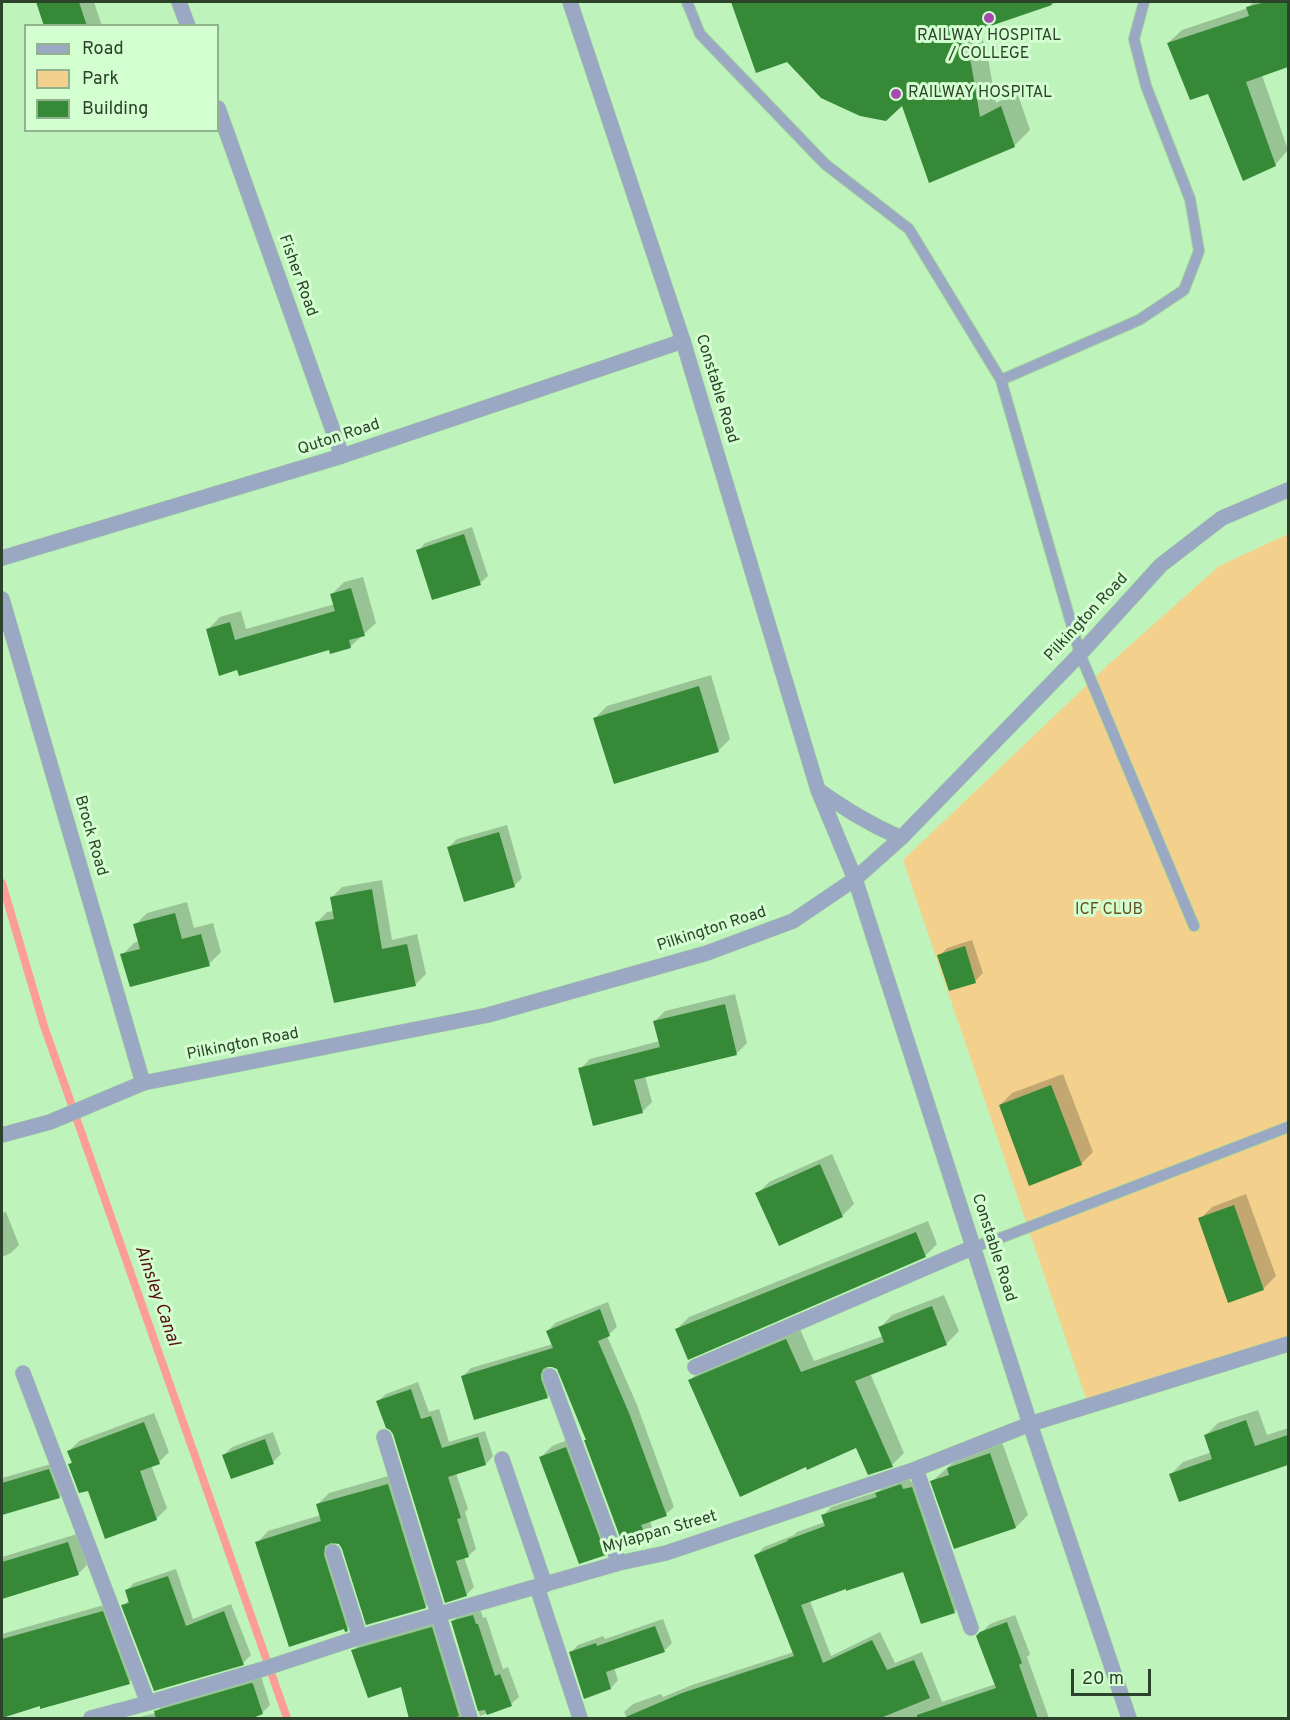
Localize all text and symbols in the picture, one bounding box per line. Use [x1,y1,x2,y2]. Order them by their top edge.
marker: RAILWAY HOSPITAL / COLLEGE [982,11,996,25]
legend [24,24,219,132]
place label: RAILWAY HOSPITAL / COLLEGE [917,27,1061,65]
text: Road [82,38,124,61]
text: Park [82,68,119,91]
place label: RAILWAY HOSPITAL [908,84,1052,104]
marker: RAILWAY HOSPITAL [889,87,903,101]
text: Building [82,98,148,121]
street label: Fisher Road [273,232,321,320]
street label: Constable Road [690,332,742,446]
street label: Quton Road [296,416,382,460]
street label: Pilkington Road [1041,570,1133,666]
street label: Brock Road [69,794,111,878]
park label: ICF CLUB [1075,901,1143,921]
street label: Pilkington Road [655,903,769,957]
street label: Pilkington Road [185,1025,301,1065]
street label: Constable Road [966,1192,1020,1304]
water label: Ainsley Canal [129,1243,183,1349]
street label: Mylappan Street [601,1508,719,1558]
scale bar [1074,1657,1154,1695]
text: 20 m [1082,1668,1124,1691]

